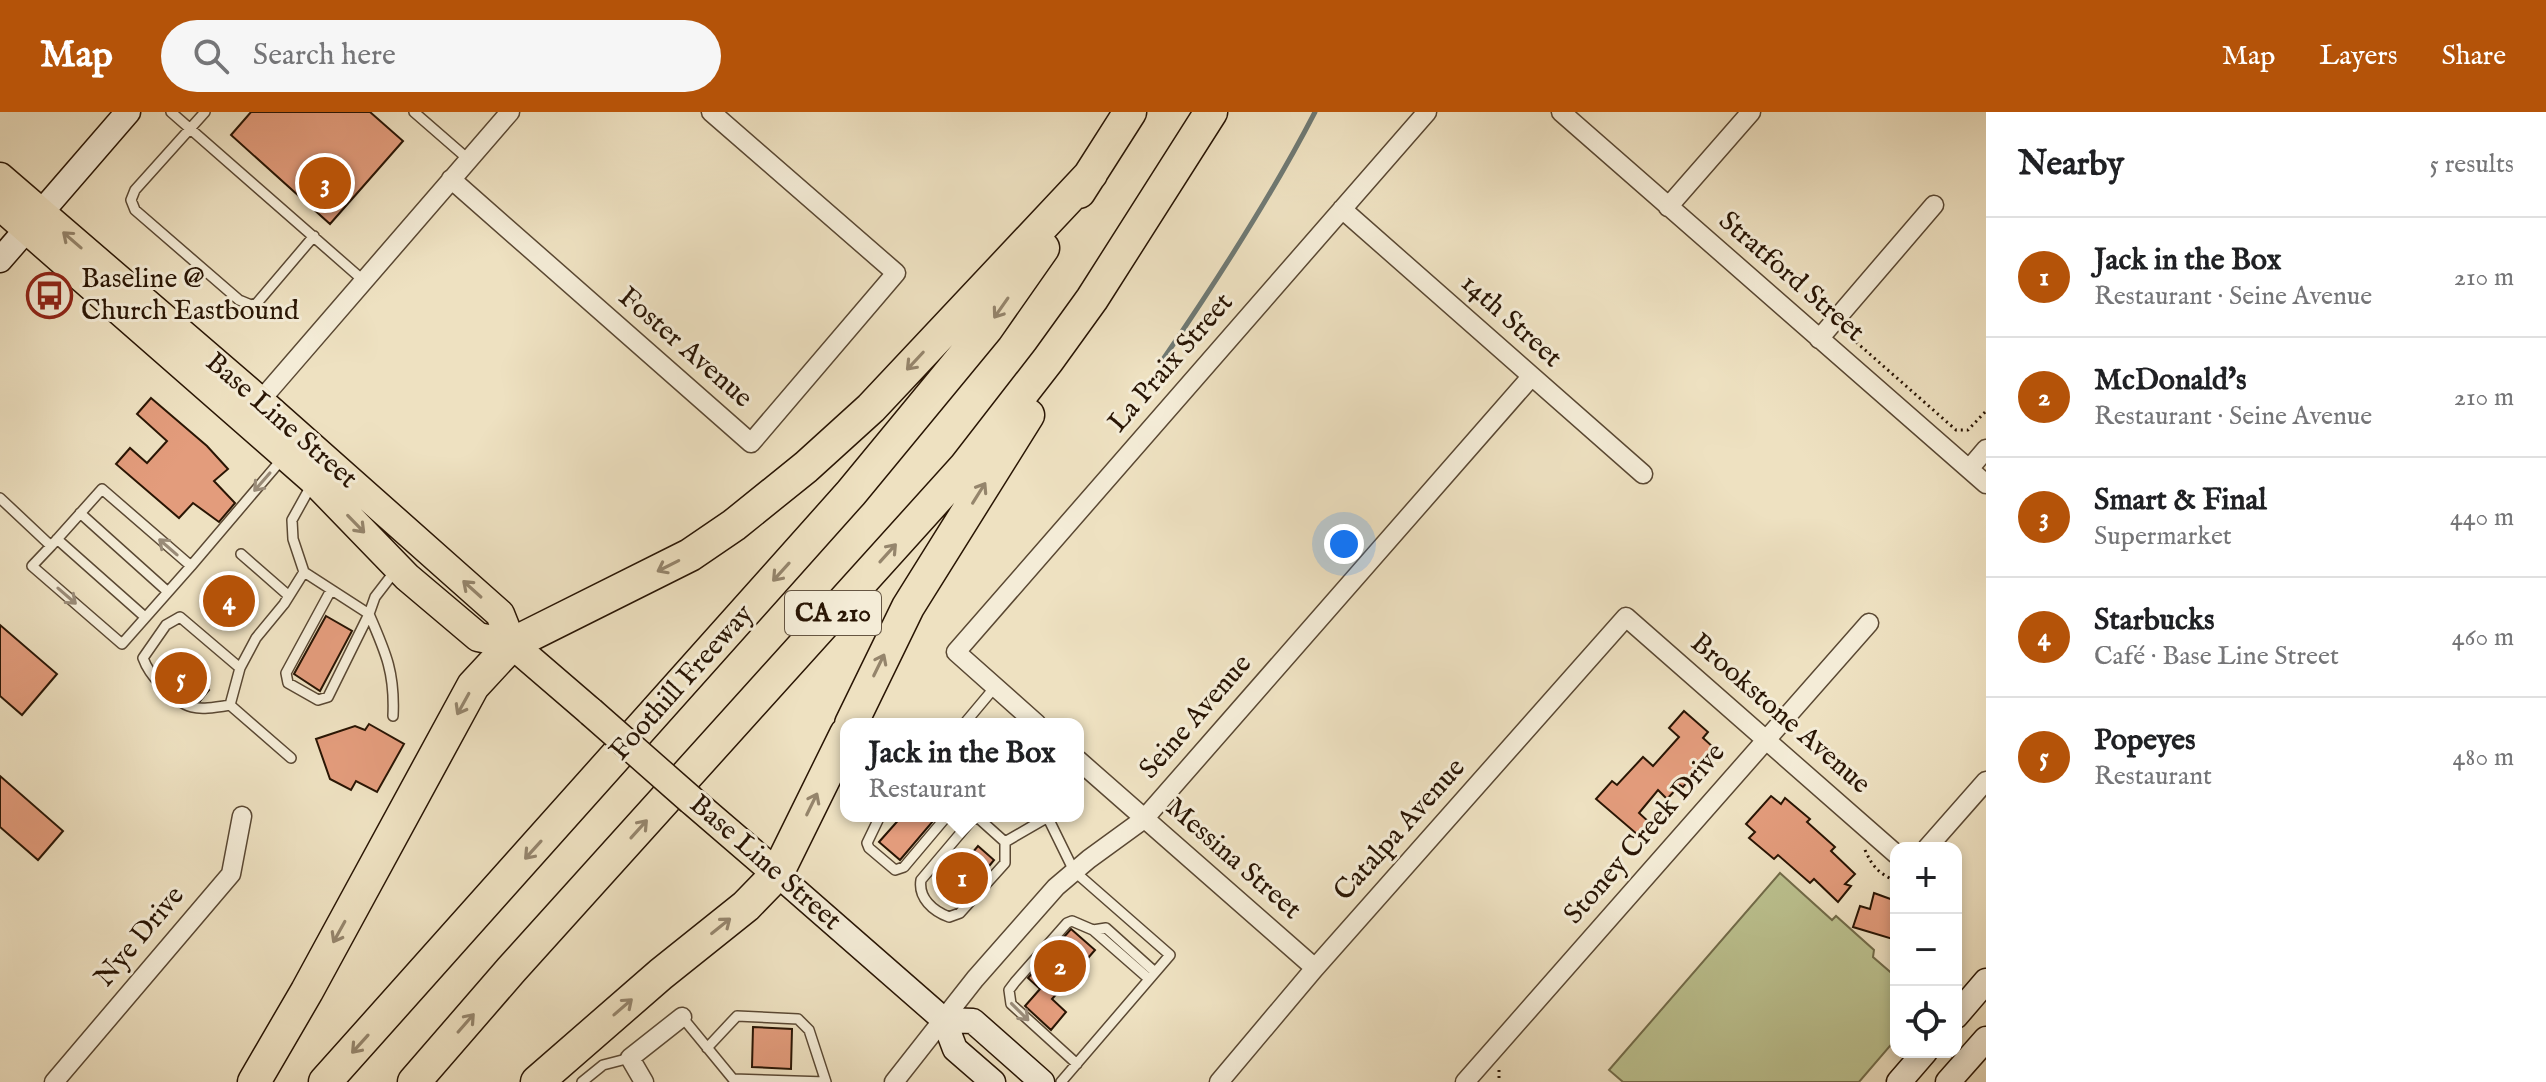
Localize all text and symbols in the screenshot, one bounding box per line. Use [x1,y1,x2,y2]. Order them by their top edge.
search box [161,20,721,92]
text: Map [40,32,113,80]
icon: search [189,34,233,78]
text: Search here [253,37,396,75]
text: Map [2222,39,2275,74]
text: Layers [2319,39,2398,74]
text: Share [2442,39,2506,74]
text: Nearby [2018,143,2124,186]
text: 5 results [2430,148,2514,181]
pin: 3 [299,153,351,213]
street label: Stratford Street [1711,204,1871,350]
one-way arrow [62,231,82,249]
text: Jack in the Box [2094,242,2281,280]
text: 1 [2039,261,2049,294]
text: 210 m [2454,261,2514,294]
place label: Baseline @ Church Eastbound [81,262,299,329]
street label: 14th Street [1453,266,1569,376]
bus stop icon: Baseline @ Church Eastbound [26,271,74,319]
street label: Foster Avenue [611,280,760,416]
text: Restaurant · Seine Avenue [2094,280,2372,313]
street label: La Praix Street [1101,286,1241,440]
one-way arrow [993,297,1009,319]
street label: Base Line Street [198,345,365,497]
one-way arrow [906,351,925,371]
text: McDonald's [2094,362,2247,400]
text: 2 [2038,381,2050,414]
text: 210 m [2454,381,2514,414]
text: Restaurant · Seine Avenue [2094,400,2372,433]
one-way arrow [253,471,271,491]
one-way arrow [971,482,987,505]
text: Smart & Final [2094,482,2267,520]
text: 3 [2039,501,2049,534]
text: 440 m [2450,501,2514,534]
one-way arrow [346,514,365,534]
text: Supermarket [2094,520,2232,553]
your location [1324,524,1364,564]
one-way arrow [159,538,179,556]
one-way arrow [878,543,896,563]
one-way arrow [656,559,680,574]
one-way arrow [771,562,790,582]
pin: 4 [203,571,255,631]
one-way arrow [462,581,482,599]
one-way arrow [56,586,76,604]
road number: CA 210 [785,591,881,635]
street label: Foothill Freeway [603,597,762,768]
text: Starbucks [2094,602,2215,640]
text: 4 [2038,621,2050,654]
text: 460 m [2452,621,2514,654]
street label: Brookstone Avenue [1683,626,1878,802]
text: Café · Base Line Street [2094,640,2339,673]
street label: Seine Avenue [1132,647,1260,787]
pin: 5 [155,648,207,708]
one-way arrow [872,654,887,678]
one-way arrow [455,692,471,715]
popup [840,718,1084,822]
text: Popeyes [2094,722,2196,760]
text: Jack in the Box [868,735,1056,773]
street label: Stoney Creek Drive [1557,736,1733,932]
text: 5 [2039,741,2049,774]
text: 480 m [2453,741,2514,774]
street label: Catalpa Avenue [1327,751,1473,909]
text: Restaurant [2094,760,2212,793]
text: Restaurant [868,773,986,806]
street label: Base Line Street [682,787,849,939]
street label: Messina Street [1158,790,1308,928]
one-way arrow [805,792,820,816]
one-way arrow [629,819,648,839]
one-way arrow [524,839,542,859]
map controls [1890,842,1962,1058]
button: + [1890,842,1962,914]
pin: 1 [936,848,988,908]
street label: Nye Drive [88,879,193,995]
button: − [1890,914,1962,986]
one-way arrow [710,917,731,935]
one-way arrow [331,920,346,944]
pin: 2 [1034,936,1086,996]
button: locate [1890,986,1962,1058]
one-way arrow [612,999,633,1017]
one-way arrow [1011,1002,1030,1022]
one-way arrow [456,1013,474,1034]
one-way arrow [351,1033,369,1053]

